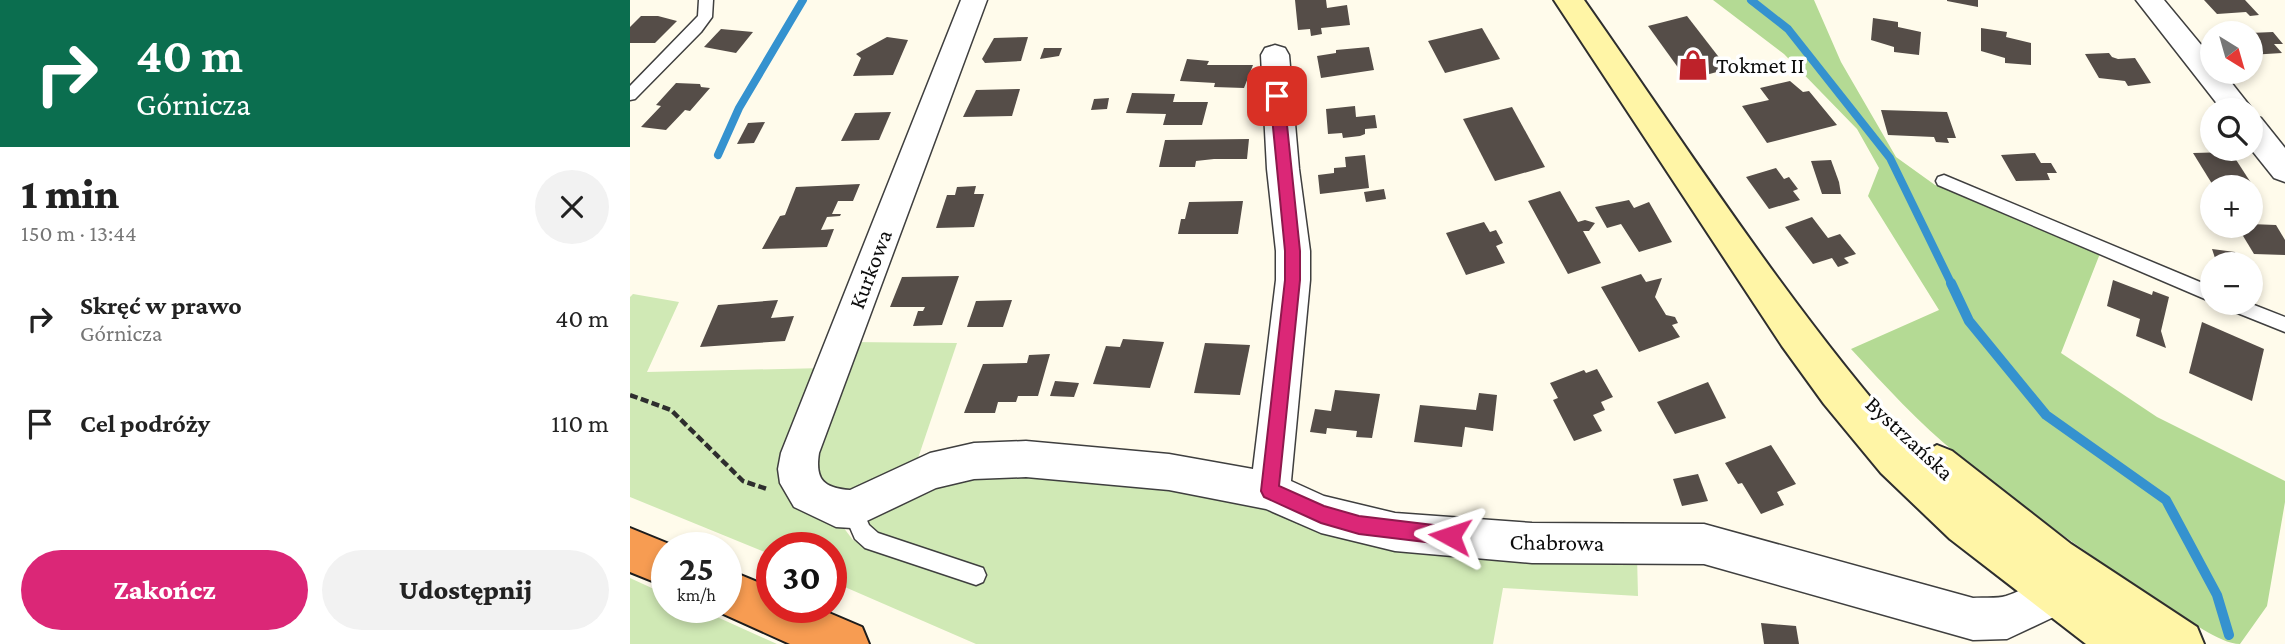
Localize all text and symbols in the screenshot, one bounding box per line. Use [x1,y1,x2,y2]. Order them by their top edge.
north arrow [2200,21,2263,84]
map controls [2200,21,2263,315]
icon: right [21,28,112,119]
text: 40 m [136,28,243,83]
shop icon: Tokmet II [1676,48,1710,82]
place label: Tokmet II [1716,52,1804,78]
pin [1247,66,1307,126]
icon: arrive [1258,77,1296,115]
text: Górnicza [136,86,251,122]
button: search [2200,98,2263,161]
text: 1 min [21,170,119,217]
button: close [535,170,609,244]
button: + [2200,175,2263,238]
text: 150 m · 13:44 [21,220,137,246]
street label: Kurkowa [843,225,897,312]
button: − [2200,252,2263,315]
text: Skręć w prawo [80,291,242,320]
icon: right [21,300,59,338]
text: 40 m [555,304,609,333]
text: Górnicza [80,320,162,346]
street label: Bystrzańska [1861,391,1960,486]
icon: arrive [21,405,59,443]
text: Cel podróży [80,409,210,438]
text: 110 m [551,409,609,438]
position arrow [1413,499,1487,573]
street label: Chabrowa [1509,528,1605,556]
speed limit sign: 30 [756,532,847,623]
text: 25 [679,549,714,588]
button: Zakończ [21,550,308,630]
button: Udostępnij [322,550,609,630]
text: km/h [677,585,716,605]

